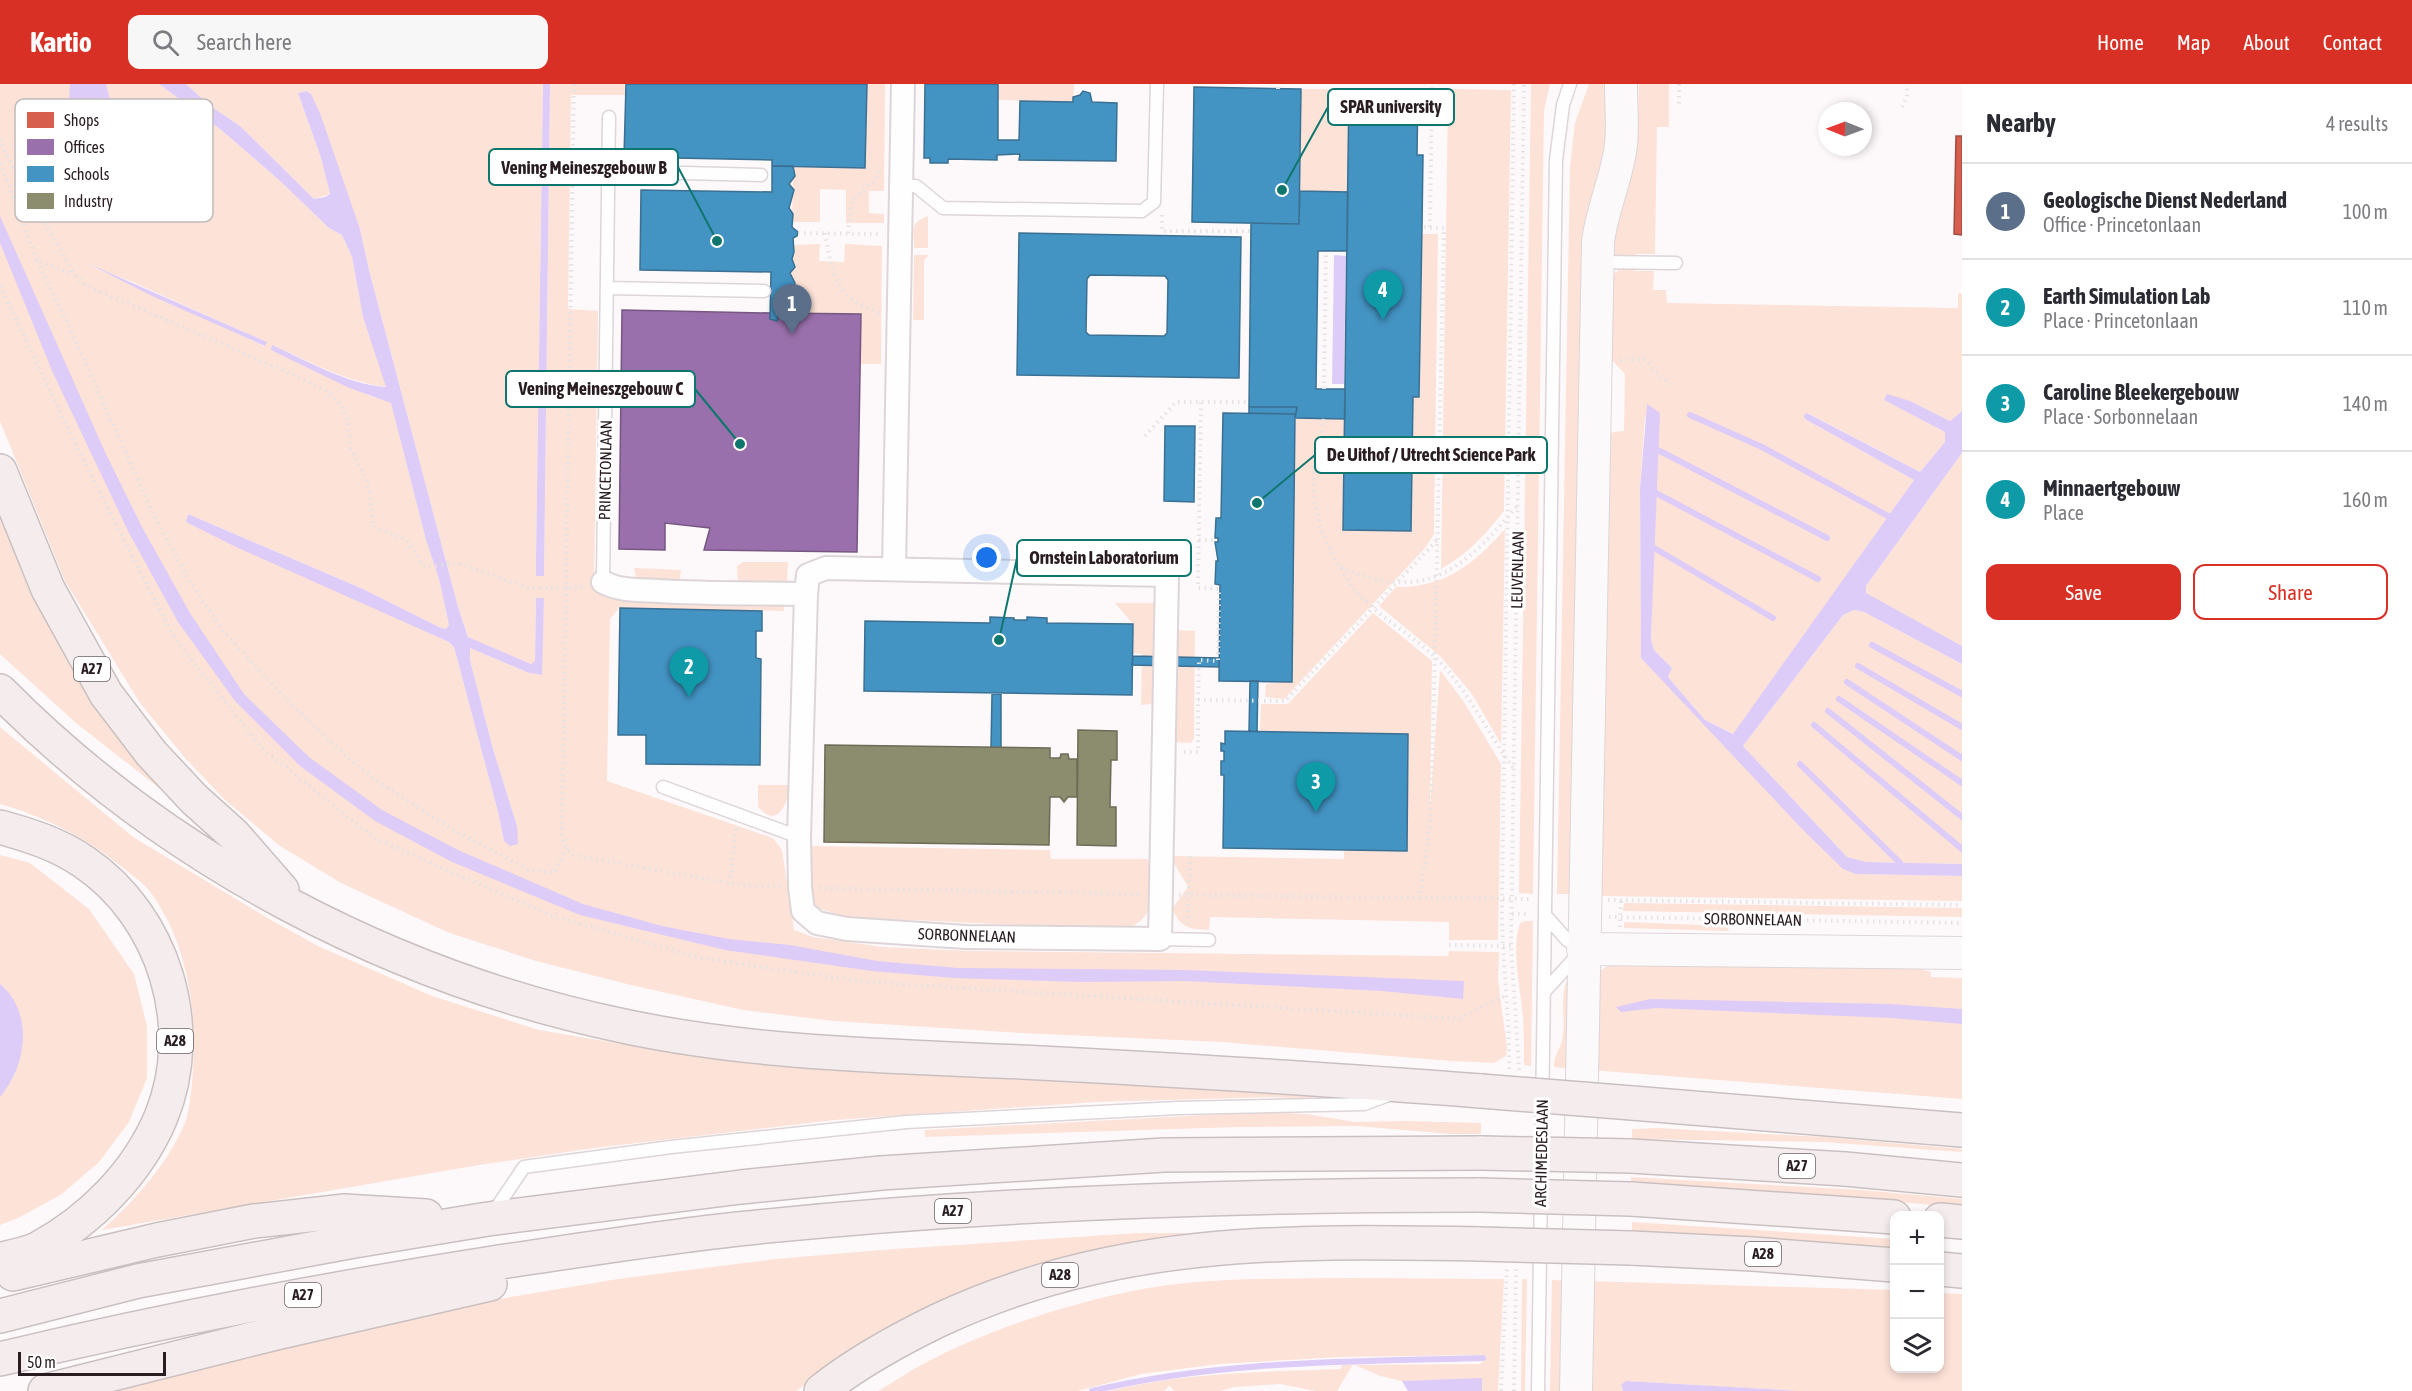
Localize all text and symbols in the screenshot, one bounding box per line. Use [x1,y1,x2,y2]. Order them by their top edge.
search box [128,15,548,69]
text: Kartio [30,26,92,58]
icon: search [149,26,182,59]
text: Search here [197,29,292,55]
text: Home [2097,30,2144,54]
text: Map [2177,30,2211,54]
text: About [2244,30,2290,54]
text: Contact [2323,30,2382,54]
callout: SPAR university [1328,89,1454,125]
text: SPAR university [1340,96,1442,117]
legend [15,99,213,222]
north arrow [1818,102,1872,156]
text: Nearby [1986,108,2056,138]
text: Shops [64,111,100,130]
text: 4 results [2326,112,2388,135]
text: Offices [64,138,105,156]
callout: Vening Meineszgebouw B [489,149,678,185]
text: Vening Meineszgebouw B [500,157,667,178]
text: Schools [64,165,110,183]
text: Geologische Dienst Nederland [2043,187,2287,213]
text: Industry [64,192,113,211]
text: 1 [2001,200,2010,223]
text: 100 m [2343,200,2388,223]
text: Office · Princetonlaan [2043,213,2201,236]
pin: 4 [1364,270,1402,320]
text: Earth Simulation Lab [2043,283,2210,309]
pin: 1 [772,284,812,334]
text: 2 [2001,296,2010,319]
text: 110 m [2343,296,2388,319]
text: Place · Princetonlaan [2043,309,2198,332]
callout: Vening Meineszgebouw C [506,371,695,407]
text: Vening Meineszgebouw C [518,378,683,399]
text: Caroline Bleekergebouw [2043,379,2239,405]
text: 3 [2001,392,2010,415]
text: 140 m [2343,392,2388,415]
text: Place · Sorbonnelaan [2043,405,2198,428]
street label: PRINCETONLAAN [595,420,615,520]
callout: De Uithof / Utrecht Science Park [1315,437,1547,473]
text: De Uithof / Utrecht Science Park [1327,444,1536,465]
text: Minnaertgebouw [2043,475,2181,501]
text: 4 [2001,488,2010,511]
text: 160 m [2343,488,2388,511]
text: Place [2043,501,2084,524]
street label: LEUVENLAAN [1507,531,1527,609]
callout: Ornstein Laboratorium [1017,540,1191,576]
your location [972,543,1001,572]
text: Ornstein Laboratorium [1029,547,1179,568]
button: Save [1986,564,2181,620]
button: Share [2193,564,2388,620]
pin: 2 [670,648,708,697]
road number: A27 [74,657,110,681]
pin: 3 [1296,762,1336,812]
street label: SORBONNELAAN [1704,909,1802,929]
street label: SORBONNELAAN [918,924,1016,946]
road number: A28 [157,1029,193,1053]
street label: ARCHIMEDESLAAN [1531,1099,1551,1207]
road number: A27 [1779,1154,1815,1178]
road number: A27 [935,1199,971,1223]
map controls [1890,1211,1944,1373]
button: + [1890,1211,1944,1265]
road number: A28 [1745,1242,1781,1266]
road number: A28 [1042,1263,1078,1287]
button: − [1890,1265,1944,1319]
road number: A27 [285,1283,321,1307]
button: layers [1890,1319,1944,1373]
scale bar [18,1349,166,1376]
text: 50 m [27,1353,56,1371]

